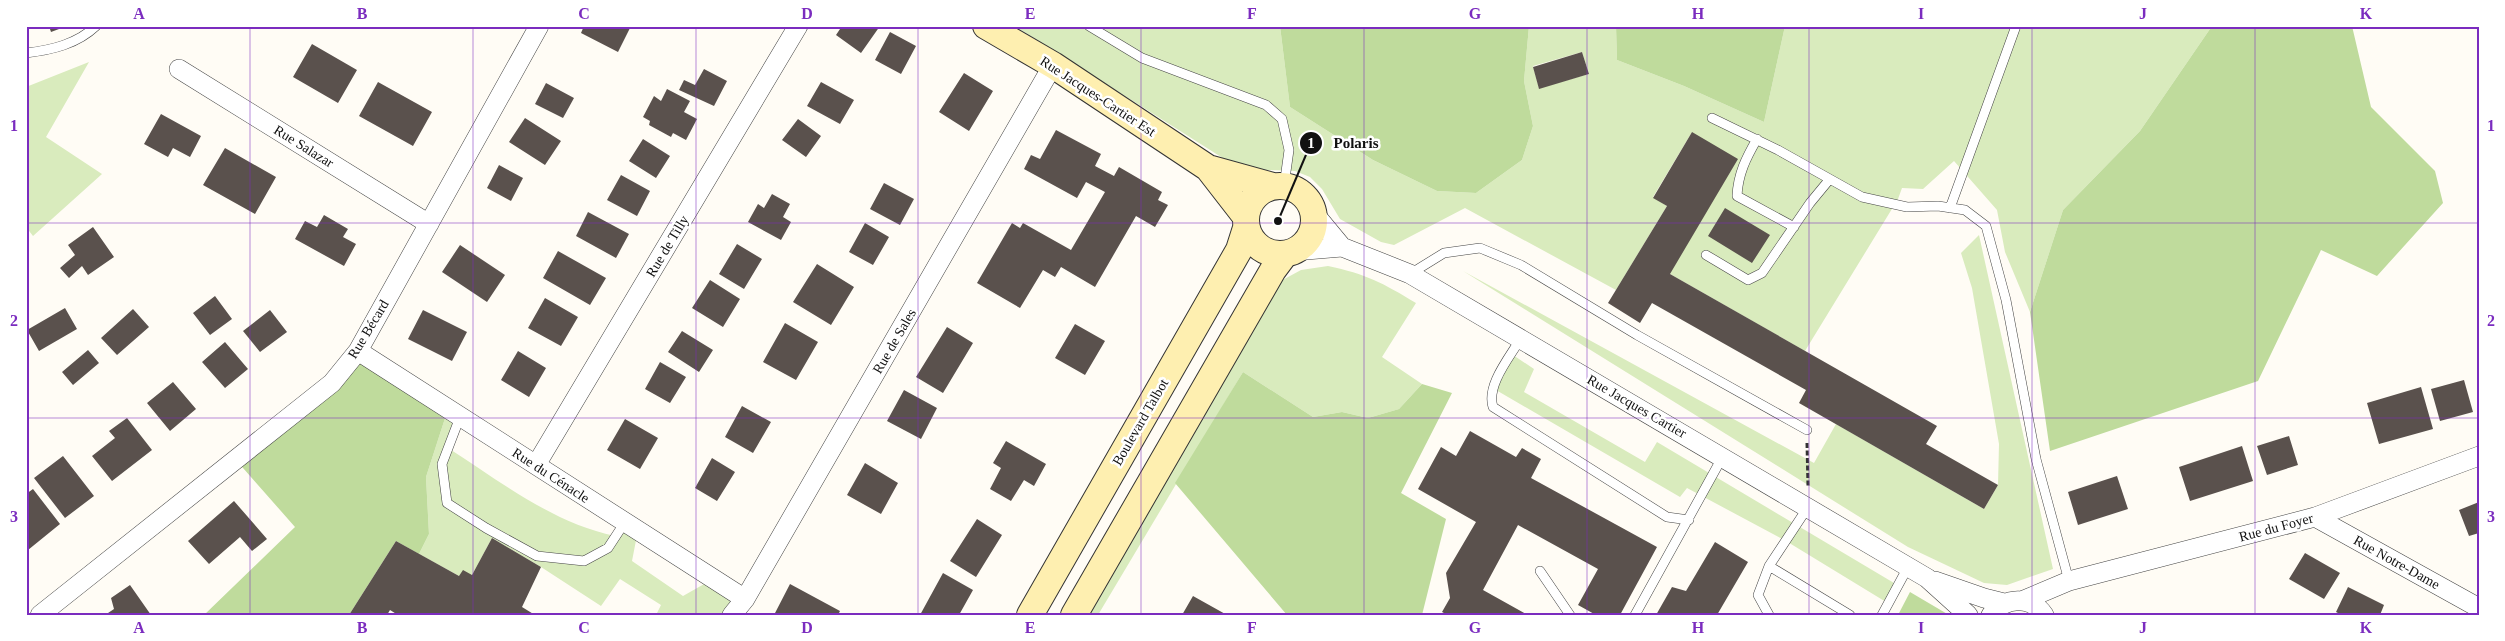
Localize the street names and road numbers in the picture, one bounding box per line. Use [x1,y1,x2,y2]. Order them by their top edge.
street label: Rue Jacques-Cartier Est [1037,53,1158,139]
street label: Rue Salazar [271,122,337,171]
street label: Rue de Tilly [643,213,692,280]
street label: Rue Bécard [345,297,392,361]
street label: Rue de Sales [870,306,919,376]
street label: Rue Jacques Cartier [1585,372,1689,441]
street label: Boulevard Talbot [1110,376,1171,468]
street label: Rue du Cénacle [509,445,592,506]
street label: Rue du Foyer [2237,510,2315,545]
street label: Rue Notre-Dame [2351,533,2442,592]

